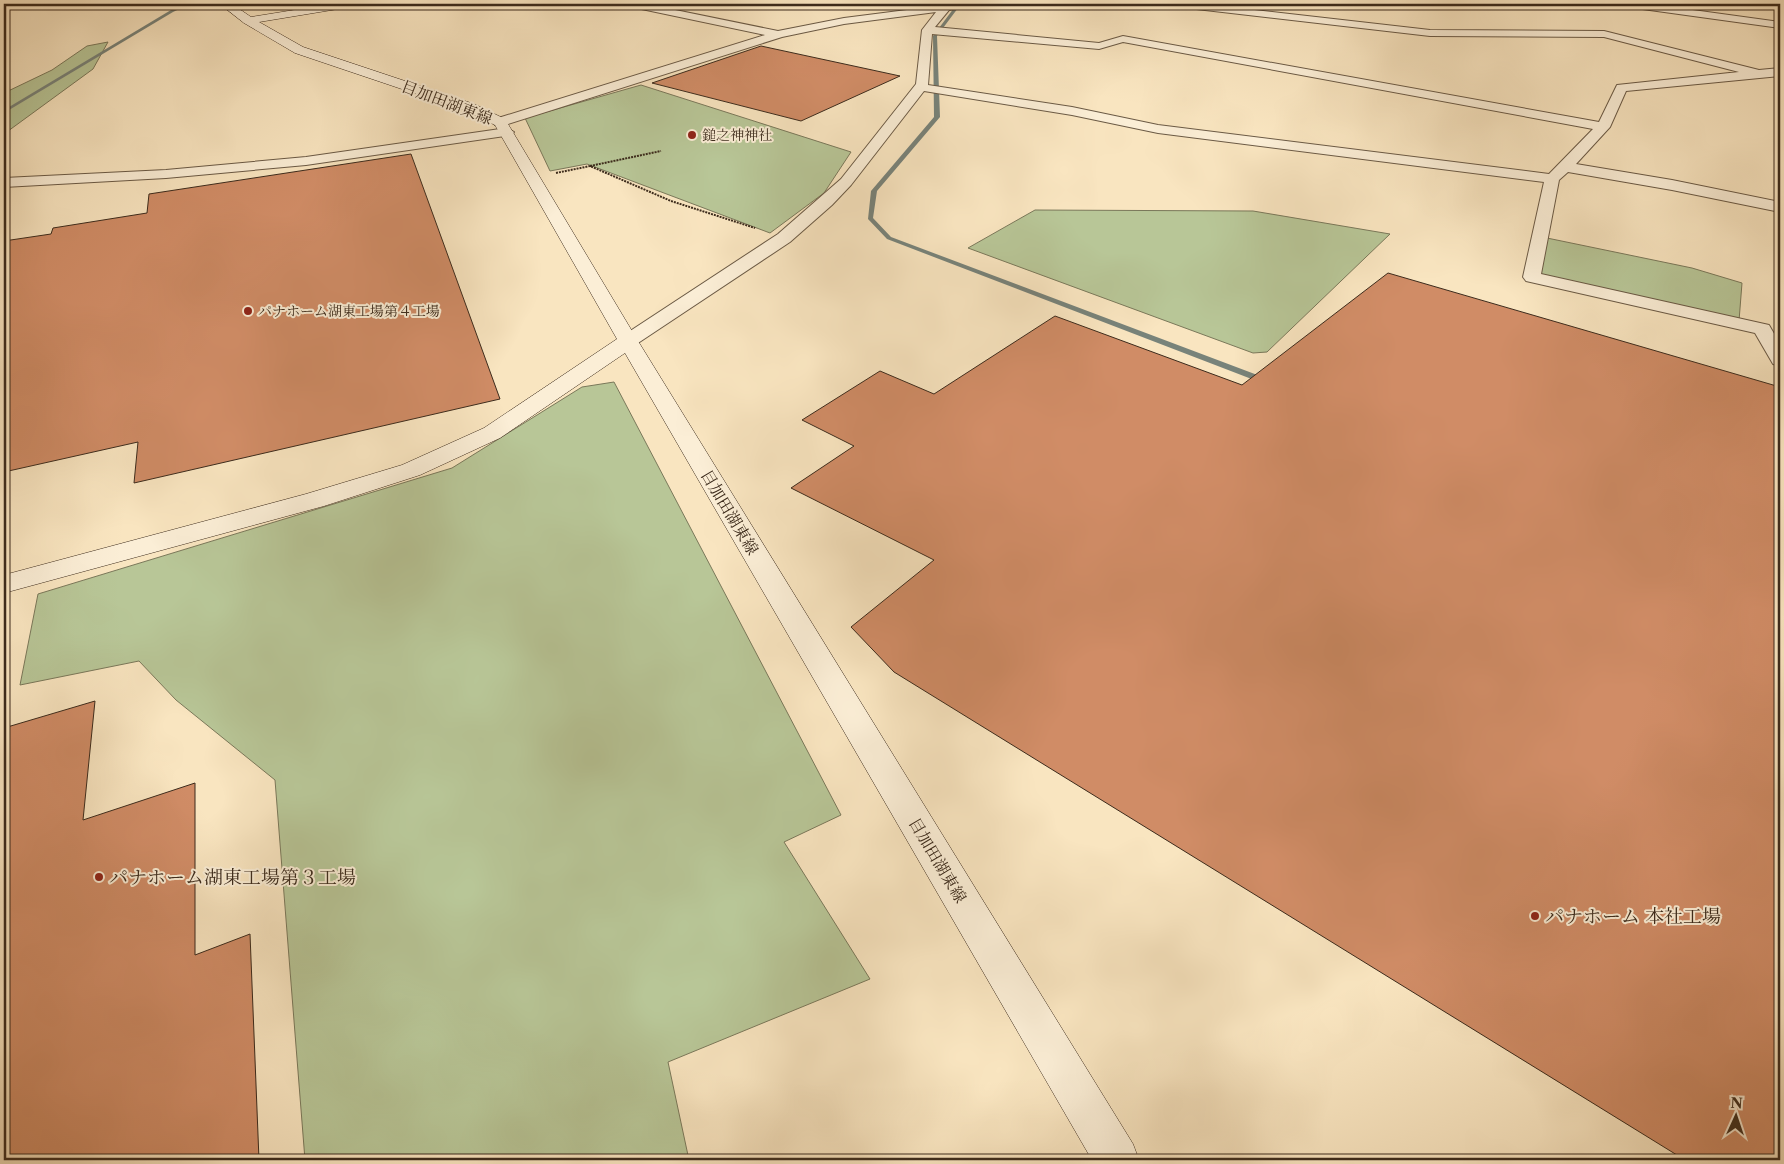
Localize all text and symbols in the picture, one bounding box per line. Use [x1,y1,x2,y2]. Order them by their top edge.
street label: 目加田湖東線 [399,75,495,129]
place label: 鎚之神神社 [702,126,772,144]
marker: 鎚之神神社 [686,129,698,141]
place label: パナホーム湖東工場第４工場 [258,302,440,320]
marker: パナホーム湖東工場第４工場 [242,305,254,317]
street label: 目加田湖東線 [697,466,763,558]
street label: 目加田湖東線 [905,814,971,906]
place label: パナホーム湖東工場第３工場 [109,866,356,889]
marker: パナホーム湖東工場第３工場 [93,871,105,883]
place label: パナホーム 本社工場 [1545,905,1721,928]
marker: パナホーム 本社工場 [1529,910,1541,922]
north arrow [1712,1092,1762,1142]
text: N [1730,1094,1743,1112]

